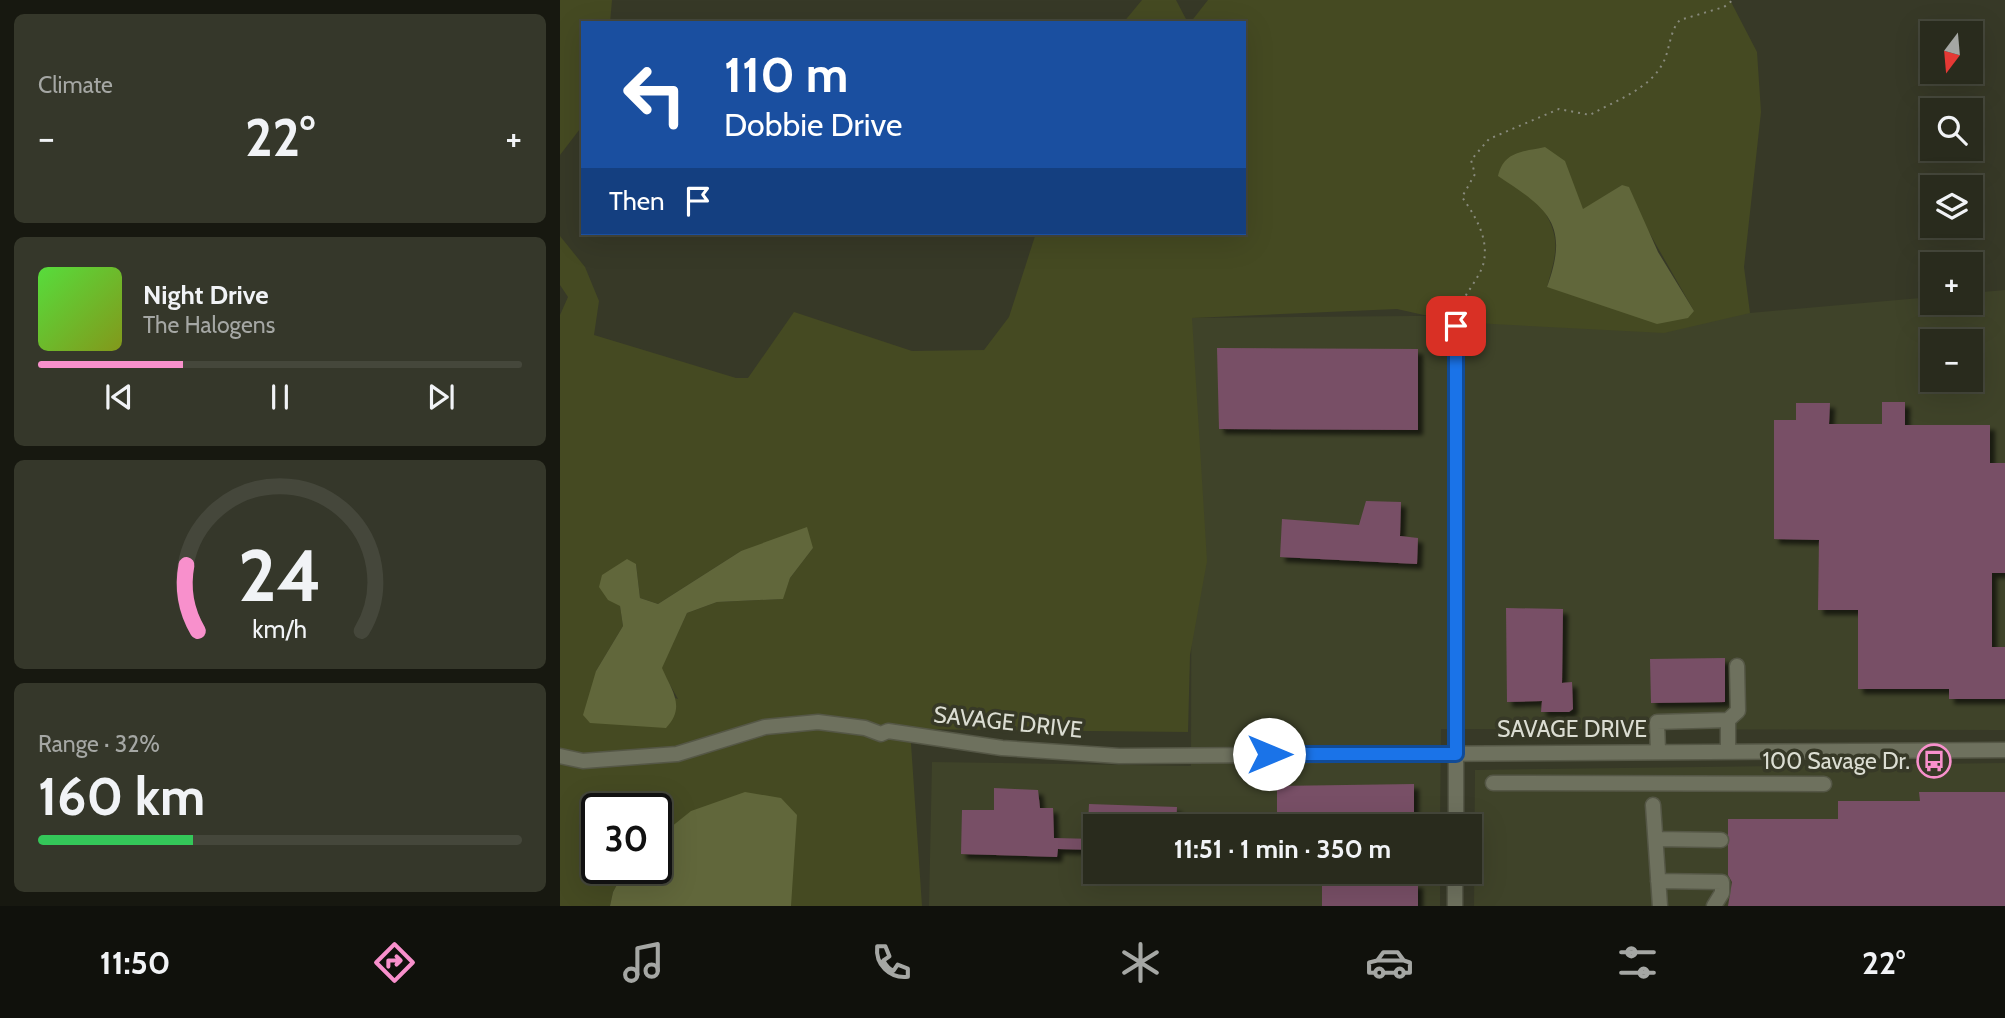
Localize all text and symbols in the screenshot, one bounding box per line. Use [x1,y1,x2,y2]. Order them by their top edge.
north arrow [1920,21,1983,84]
map controls [1920,21,1983,392]
text: 110 m [724,45,848,104]
icon: left [609,49,700,140]
text: Climate [38,71,113,99]
button: search [1920,98,1983,161]
text: Dobbie Drive [724,105,902,144]
text: 22° [245,106,315,169]
text: − [38,114,55,161]
text: + [505,114,522,161]
button: layers [1920,175,1983,238]
icon: arrive [679,182,717,220]
text: Then [609,185,665,217]
button: + [1920,252,1983,315]
text: Night Drive [143,279,269,311]
pin [1426,296,1486,356]
icon: arrive [1437,307,1475,345]
text: The Halogens [143,311,275,339]
button: − [1920,329,1983,392]
icon: previous [100,378,138,416]
icon: pause [261,378,299,416]
icon: next [422,378,460,416]
text: 24 [238,531,322,619]
text: km/h [253,613,307,643]
street label: SAVAGE DRIVE [932,700,1084,744]
street label: SAVAGE DRIVE [1497,715,1647,743]
position arrow [1232,717,1306,791]
text: Range · 32% [38,730,160,758]
bus stop icon: 100 Savage Dr. [1915,742,1953,780]
place label: 100 Savage Dr. [1763,747,1910,775]
text: 160 km [38,765,205,828]
speed limit sign: 30 [581,793,672,884]
text: 11:51 · 1 min · 350 m [1174,833,1391,865]
icon: directions [370,938,419,987]
icon: music [619,938,668,987]
icon: phone [867,938,916,987]
icon: climate [1116,938,1165,987]
icon: car [1365,938,1414,987]
icon: filters [1613,938,1662,987]
text: 11:50 [100,943,170,982]
text: 22° [1862,943,1905,982]

